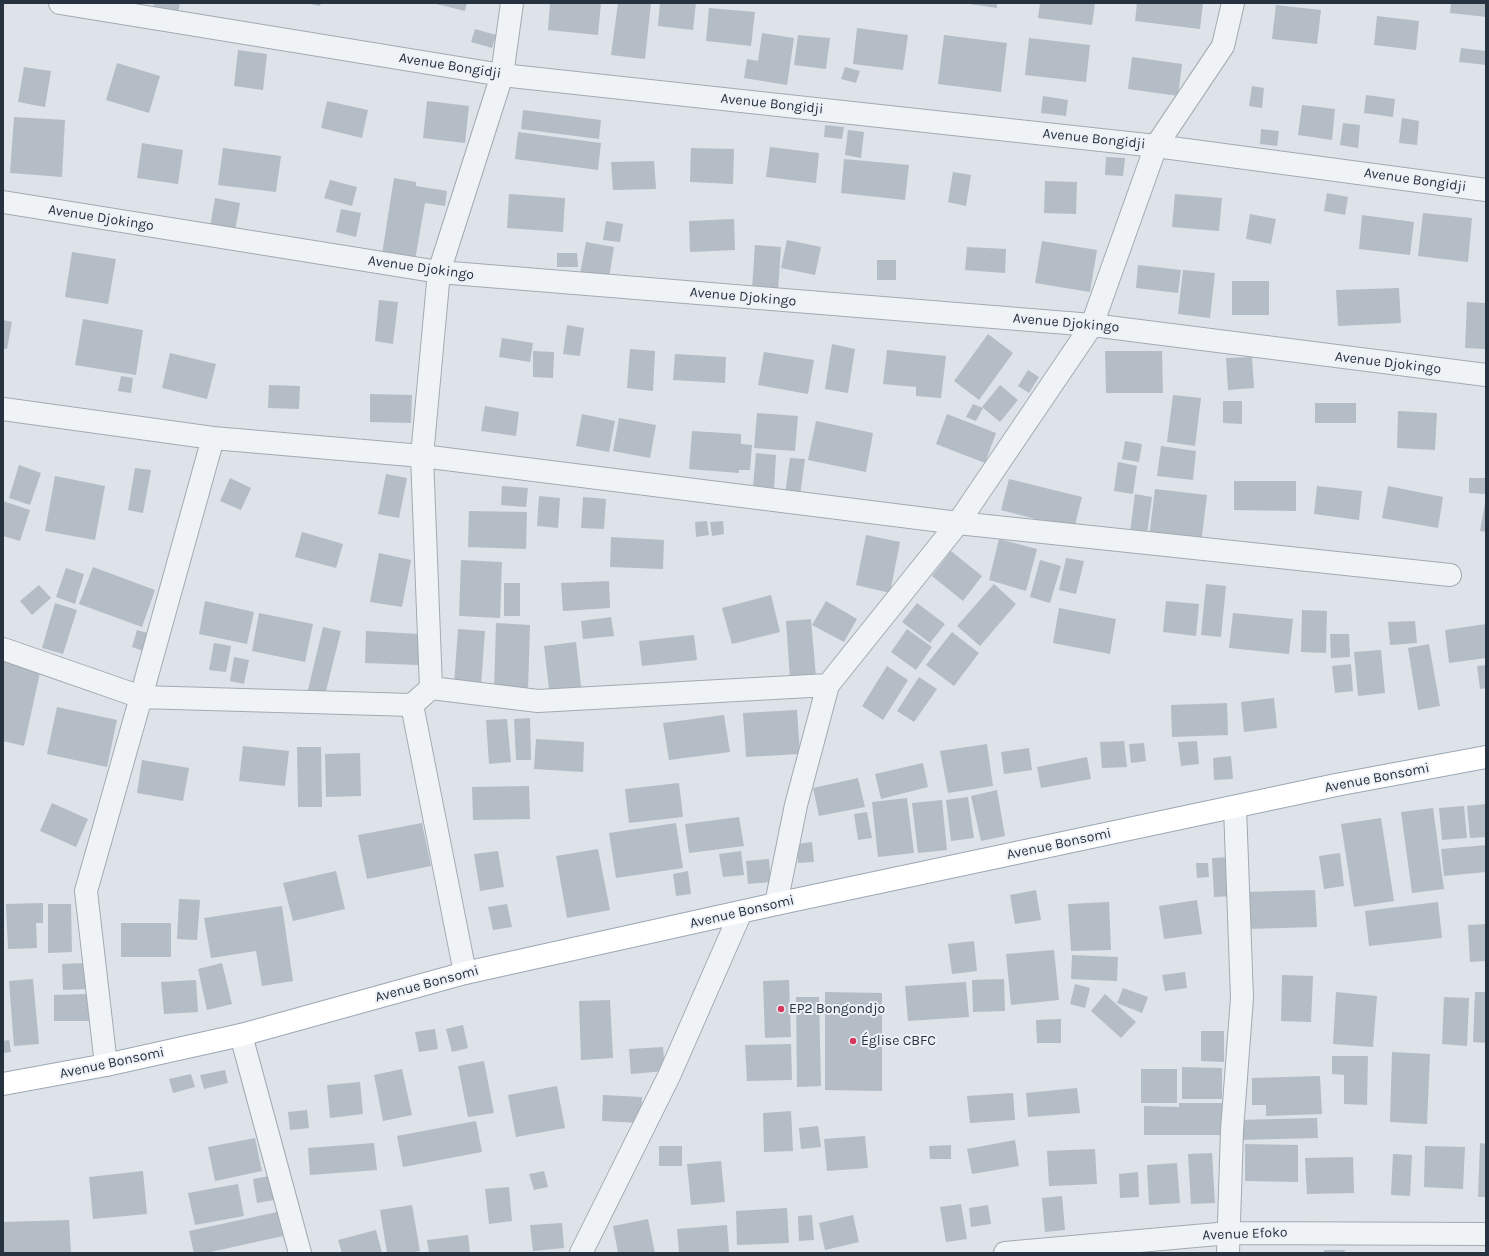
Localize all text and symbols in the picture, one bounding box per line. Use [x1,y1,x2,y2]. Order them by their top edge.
street label: Avenue Bongidji [398,50,502,82]
street label: Avenue Bongidji [720,90,824,118]
street label: Avenue Bongidji [1042,125,1146,153]
street label: Avenue Bongidji [1363,165,1467,195]
street label: Avenue Djokingo [47,201,155,235]
street label: Avenue Djokingo [367,252,475,284]
street label: Avenue Djokingo [689,284,797,310]
street label: Avenue Djokingo [1012,310,1120,336]
street label: Avenue Djokingo [1334,348,1442,378]
street label: Avenue Bonsomi [1323,760,1431,796]
street label: Avenue Bonsomi [1005,825,1113,863]
street label: Avenue Bonsomi [688,892,796,932]
street label: Avenue Bonsomi [373,962,481,1006]
place label: EP2 Bongondjo [789,1001,885,1017]
marker: EP2 Bongondjo [776,1004,786,1014]
place label: Église CBFC [861,1033,936,1049]
marker: Église CBFC [848,1036,858,1046]
street label: Avenue Bonsomi [58,1044,166,1082]
street label: Avenue Efoko [1202,1224,1288,1244]

